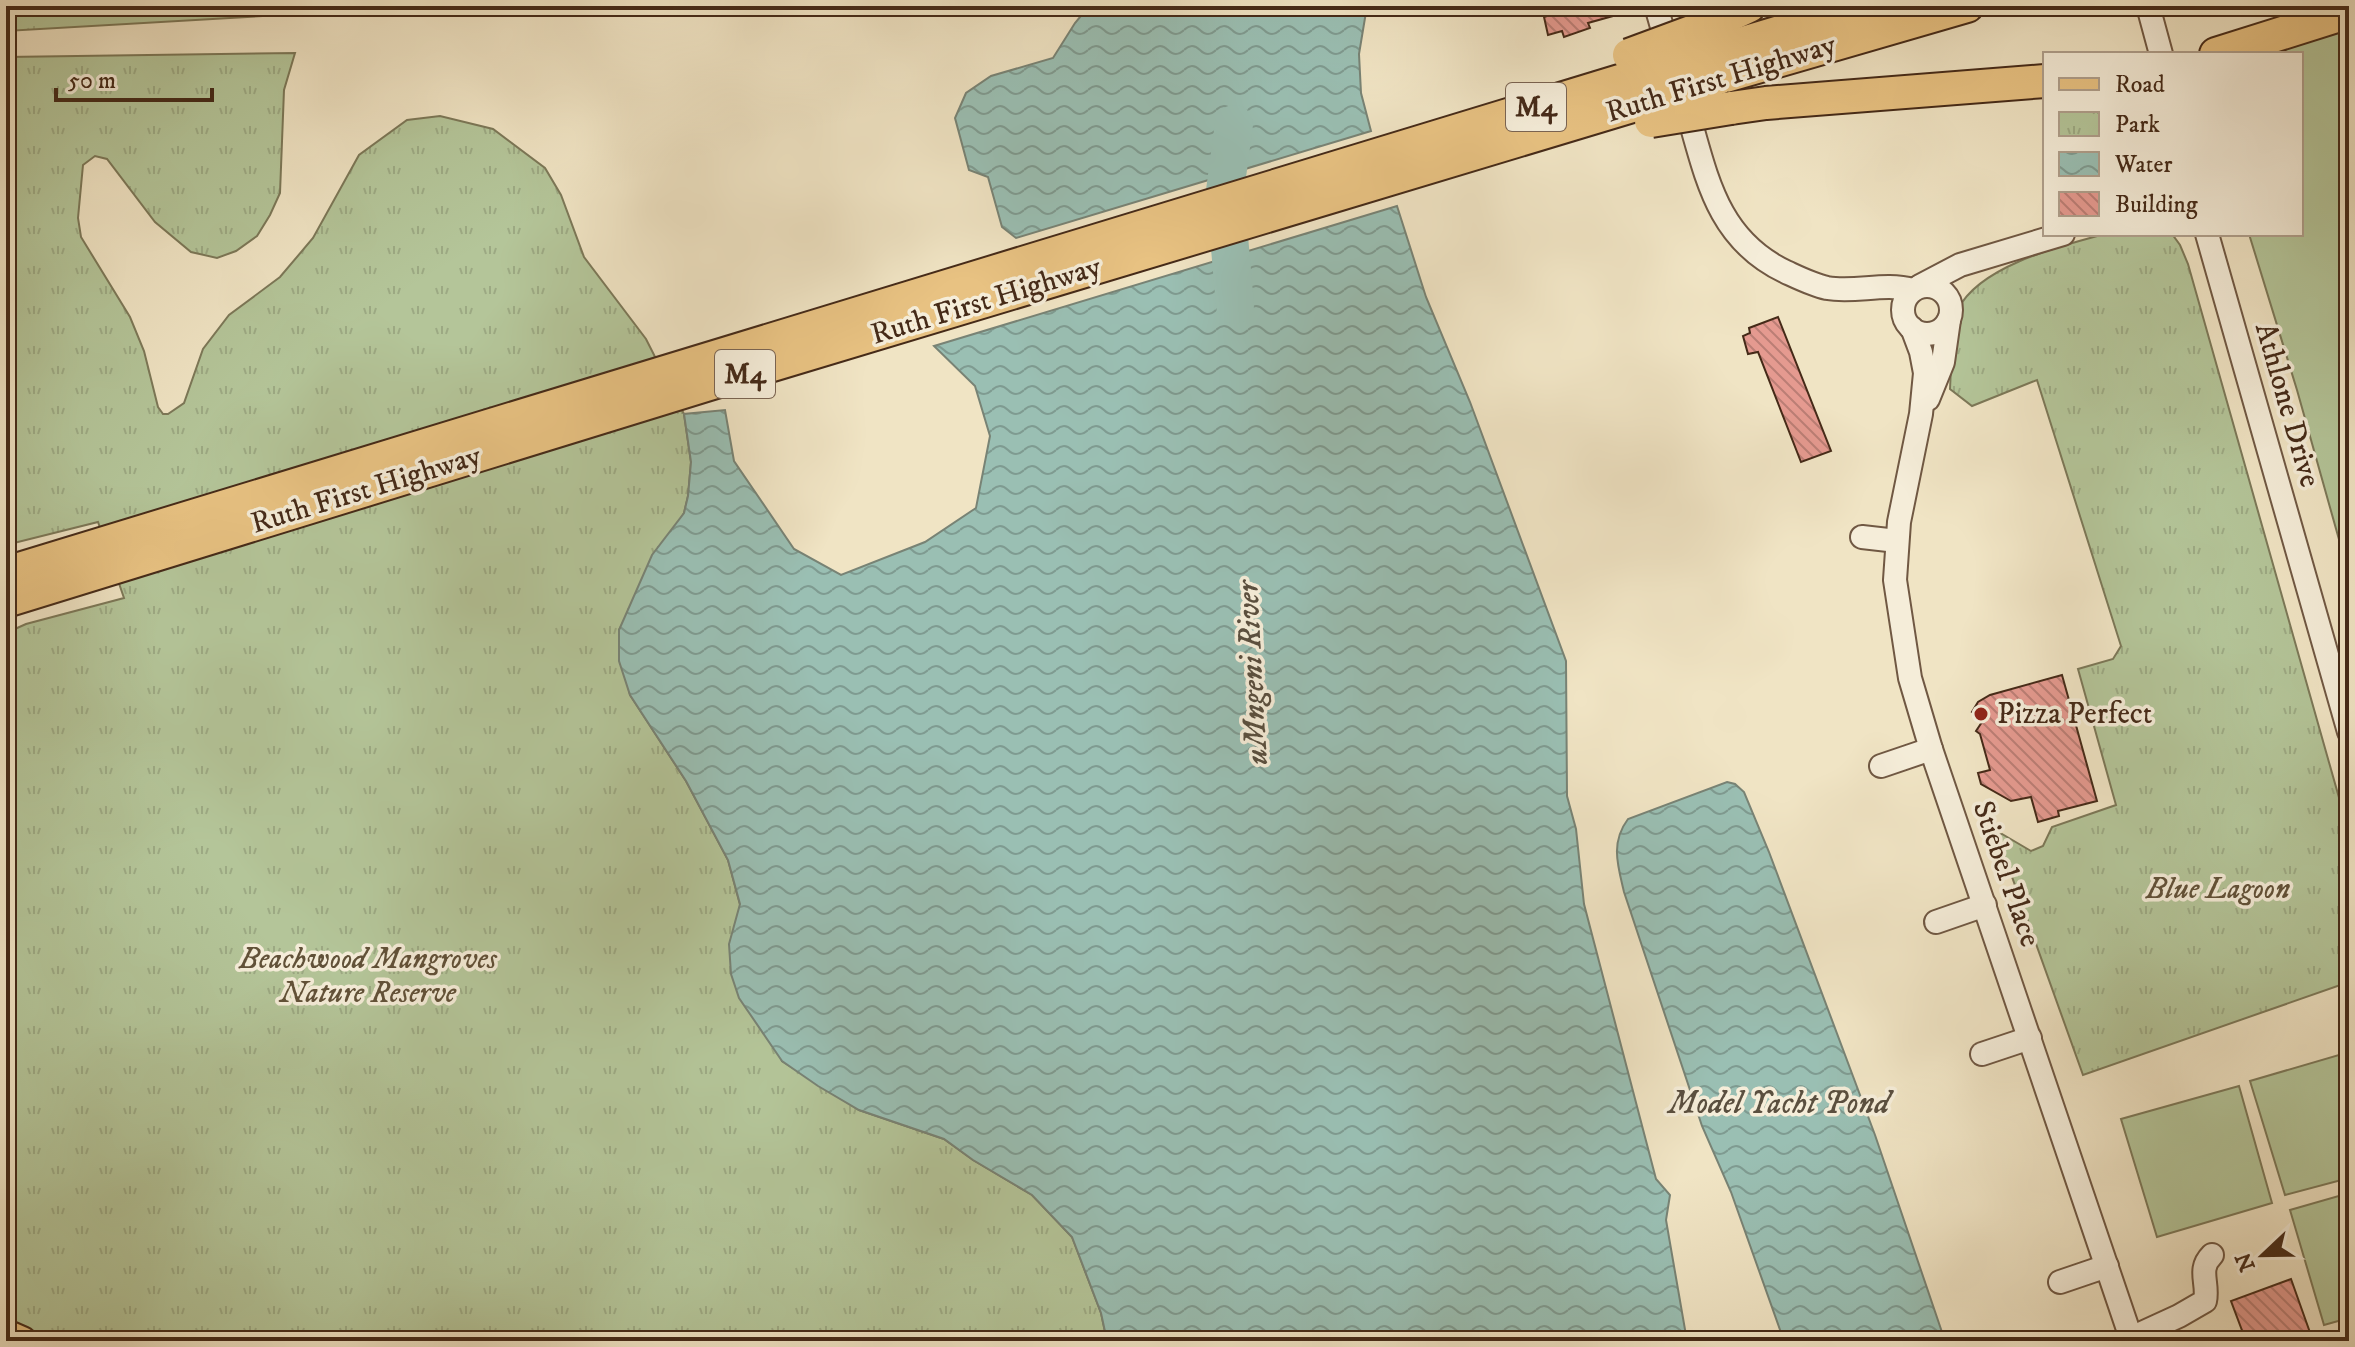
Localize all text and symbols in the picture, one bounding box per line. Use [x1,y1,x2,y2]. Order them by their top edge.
street label: Ruth First Highway [1602,26,1841,132]
scale bar [56,52,212,102]
legend [2043,52,2303,236]
text: 50 m [68,66,116,96]
text: Road [2115,70,2165,100]
road number: M4 [1506,83,1566,131]
text: Park [2115,110,2160,140]
text: Water [2114,150,2172,180]
text: Building [2115,190,2198,220]
street label: Ruth First Highway [867,248,1106,354]
street label: Athlone Drive [2246,319,2328,491]
road number: M4 [715,350,775,398]
street label: Ruth First Highway [247,437,486,543]
water label: uMngeni River [1228,577,1278,766]
place label: Pizza Perfect [1997,696,2152,733]
marker: Pizza Perfect [1972,705,1990,723]
street label: Stiebel Place [1964,796,2048,952]
park label: Blue Lagoon [2145,871,2290,908]
park label: Beachwood Mangroves Nature Reserve [238,941,498,1012]
water label: Model Yacht Pond [1666,1084,1894,1124]
north arrow [2223,1215,2303,1295]
text: N [2230,1248,2262,1275]

